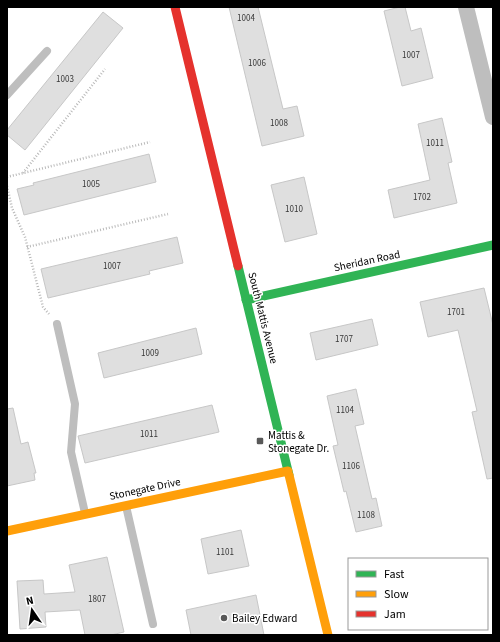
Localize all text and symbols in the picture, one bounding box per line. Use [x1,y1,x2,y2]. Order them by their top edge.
house number: 1004 [237,12,255,25]
house number: 1007 [402,49,420,62]
house number: 1006 [248,57,266,70]
house number: 1003 [56,73,74,86]
house number: 1008 [270,117,288,130]
house number: 1011 [426,137,444,150]
house number: 1005 [82,178,100,191]
house number: 1702 [413,191,431,204]
house number: 1010 [285,203,303,216]
street label: Sheridan Road [333,247,401,275]
house number: 1007 [103,260,121,273]
street label: South Mattis Avenue [244,271,282,366]
house number: 1701 [447,306,465,319]
house number: 1707 [335,333,353,346]
house number: 1009 [141,347,159,360]
house number: 1104 [336,404,354,417]
house number: 1011 [140,428,158,441]
place label: Mattis & Stonegate Dr. [268,428,329,456]
marker: Mattis & Stonegate Dr. [255,436,265,446]
house number: 1106 [342,460,360,473]
street label: Stonegate Drive [108,474,182,504]
house number: 1108 [357,509,375,522]
house number: 1101 [216,546,234,559]
legend [348,558,488,630]
text: Fast [384,566,404,583]
text: Slow [384,586,409,603]
north arrow [12,590,52,630]
text: N [25,593,35,609]
house number: 1807 [88,593,106,606]
text: Jam [384,606,406,623]
place label: Bailey Edward [232,611,297,626]
marker: Bailey Edward [219,613,229,623]

